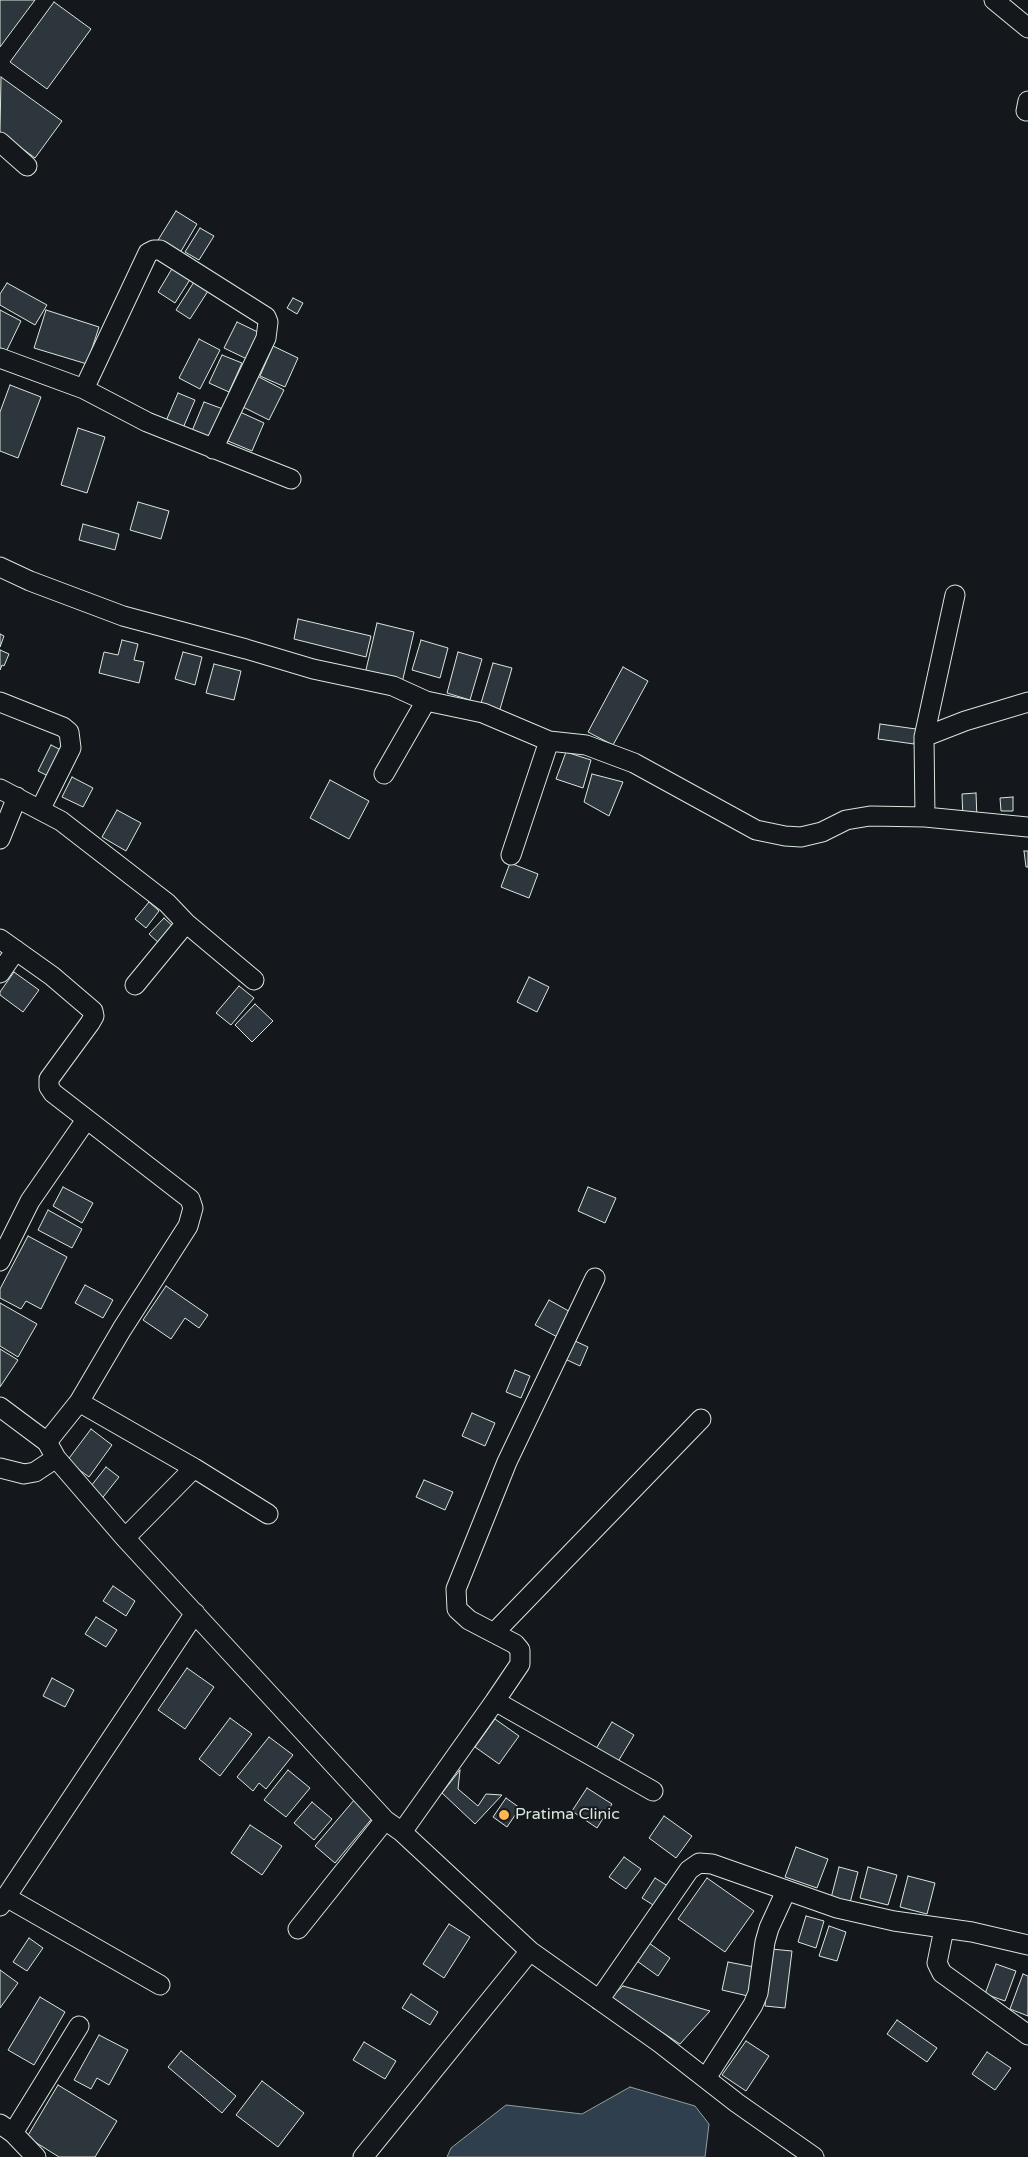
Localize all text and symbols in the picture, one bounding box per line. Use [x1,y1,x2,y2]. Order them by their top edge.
place label: Pratima Clinic [515,1805,620,1825]
marker: Pratima Clinic [497,1808,511,1822]

